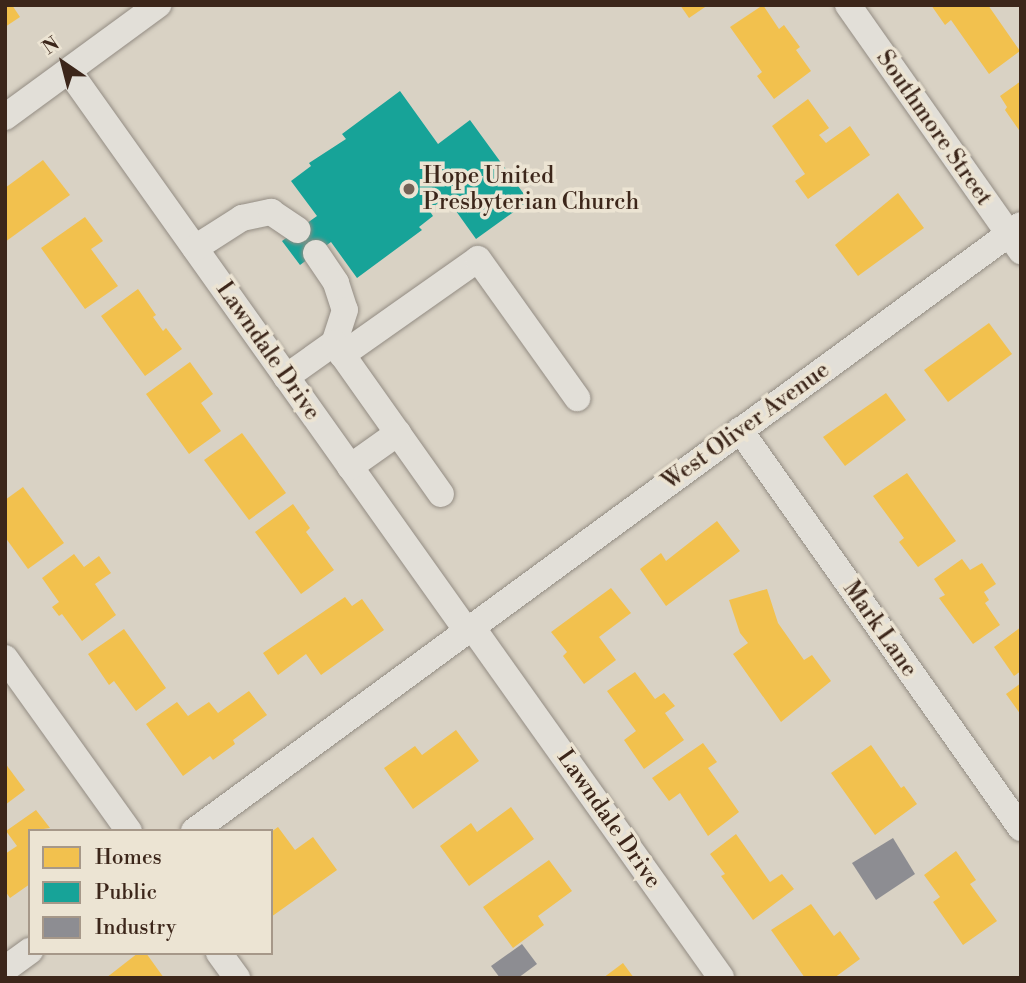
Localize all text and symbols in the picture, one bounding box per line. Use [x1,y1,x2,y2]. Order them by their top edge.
north arrow [28,28,98,98]
text: N [38,32,64,60]
street label: Southmore Street [870,45,998,211]
place label: Hope United Presbyterian Church [423,162,639,216]
marker: Hope United Presbyterian Church [401,181,417,197]
street label: Lawndale Drive [210,276,326,426]
street label: West Oliver Avenue [657,356,835,496]
street label: Mark Lane [837,576,923,682]
street label: Lawndale Drive [551,744,667,894]
legend [28,829,273,955]
text: Homes [95,845,162,871]
text: Public [95,880,157,906]
text: Industry [95,915,176,941]

